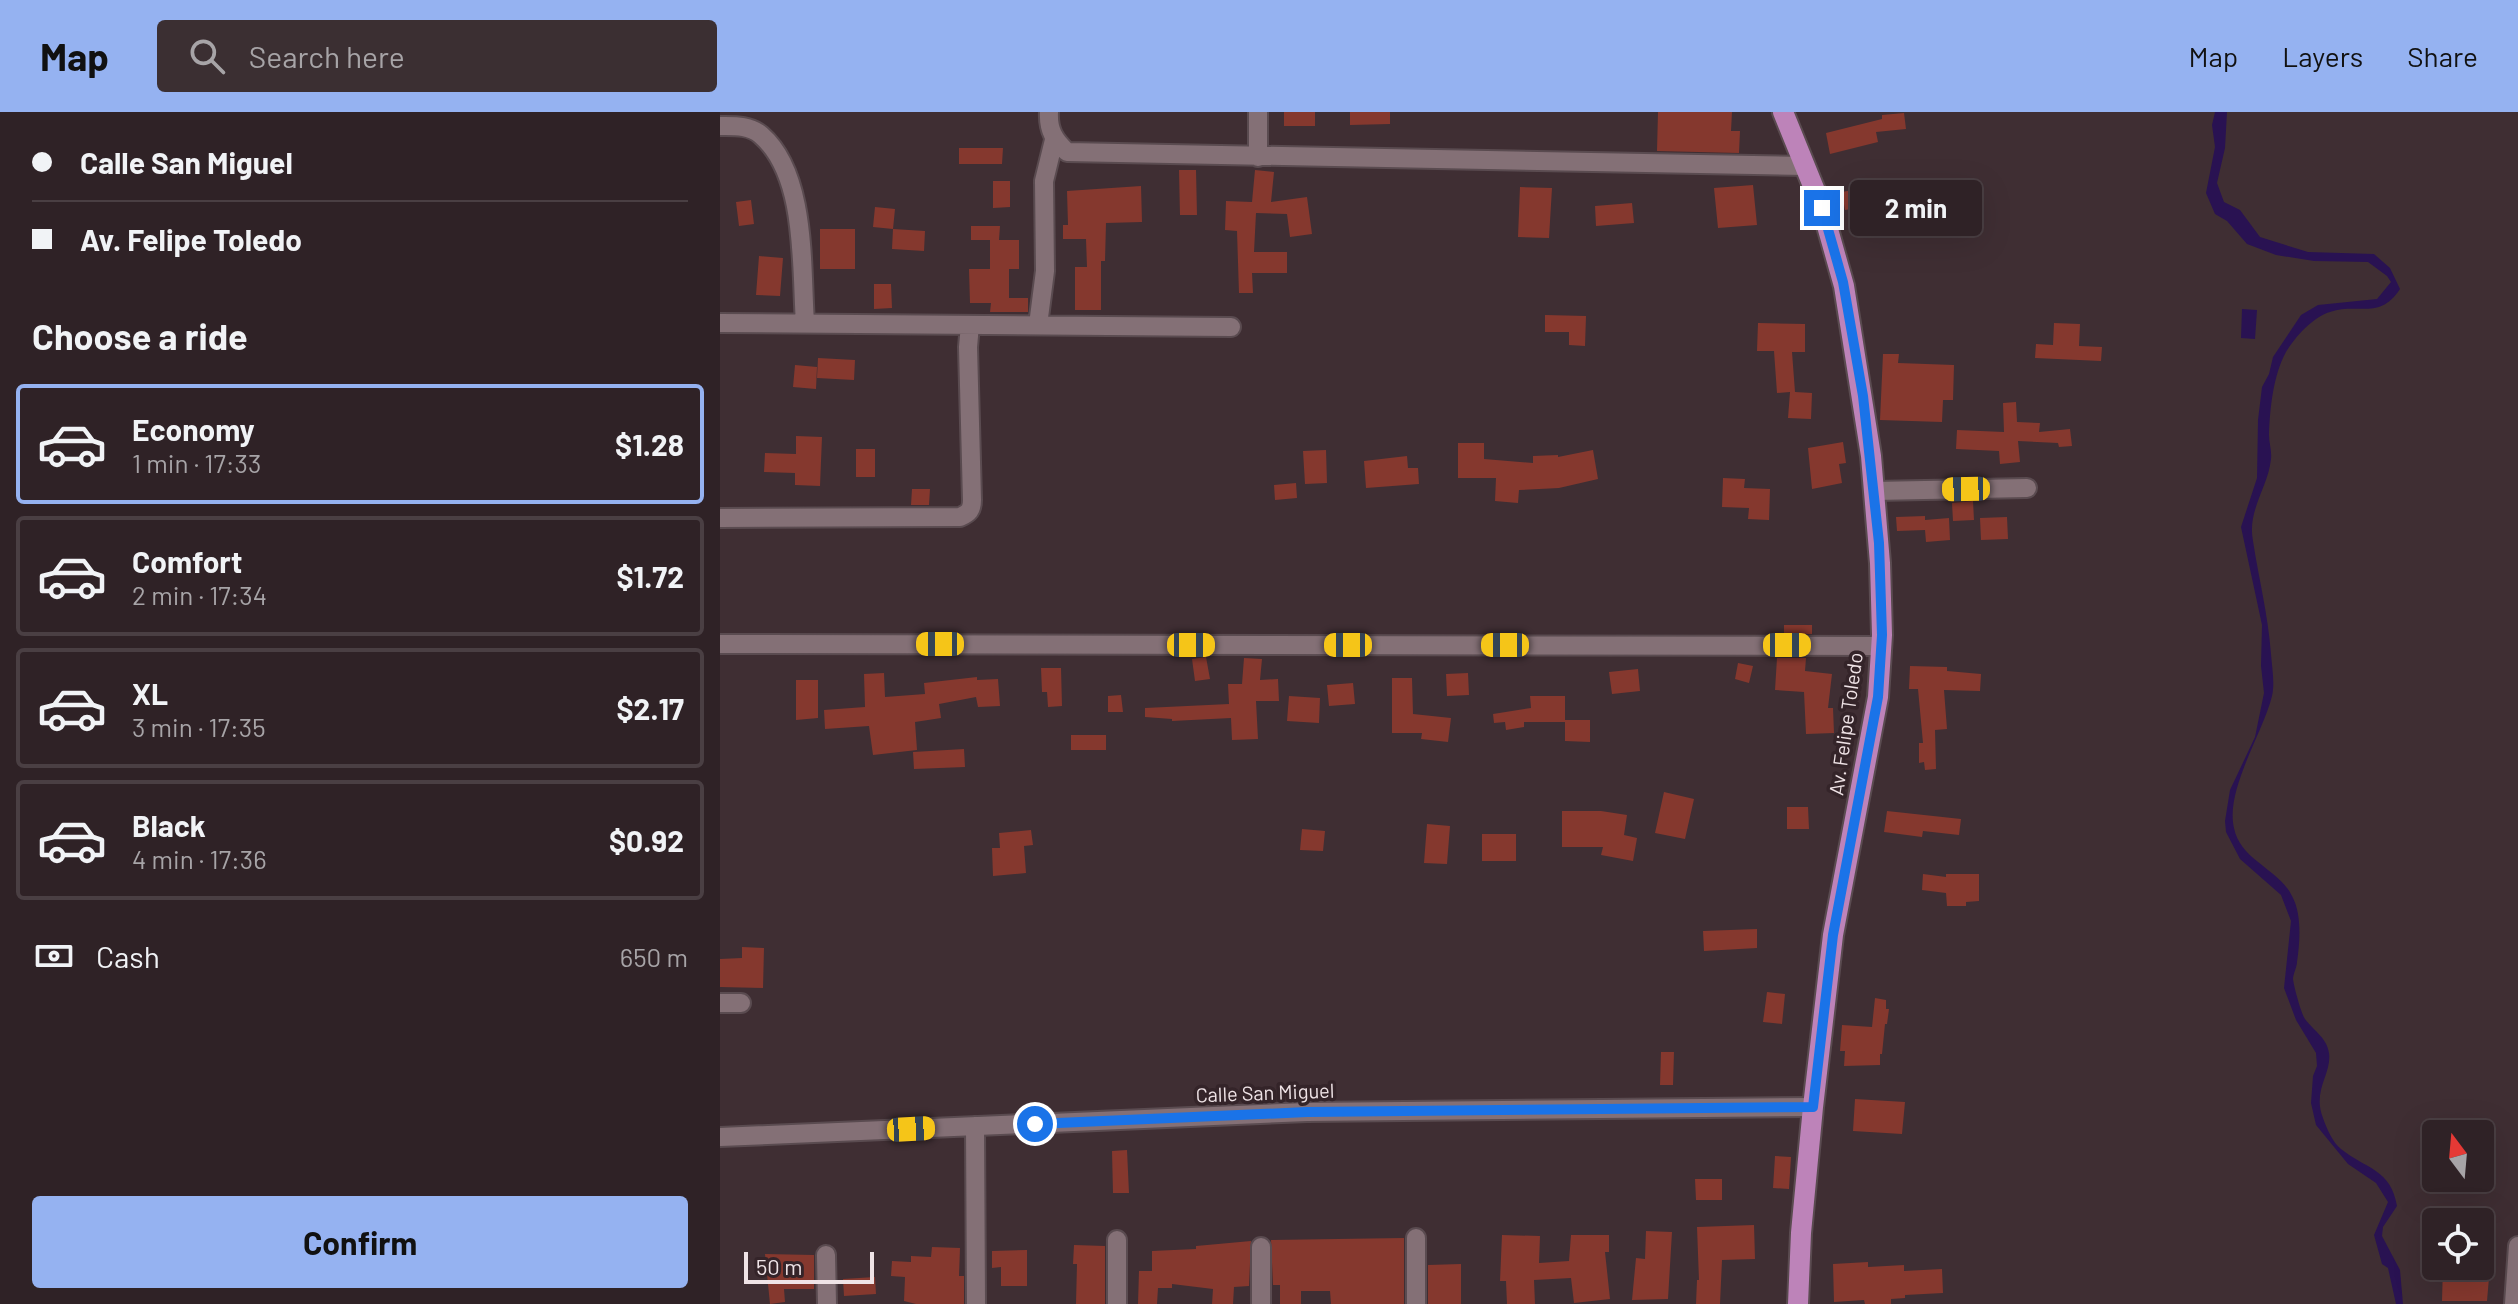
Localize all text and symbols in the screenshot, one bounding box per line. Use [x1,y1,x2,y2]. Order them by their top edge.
search box [157,20,717,92]
text: Map [40,33,109,79]
icon: search [185,34,229,78]
text: Search here [249,38,405,74]
text: Map [2188,39,2238,73]
text: Layers [2282,39,2363,73]
text: Share [2407,39,2478,73]
text: Calle San Miguel [80,144,293,180]
callout: 2 min [1850,180,1982,236]
route end [1804,190,1840,226]
text: 2 min [1885,192,1947,223]
text: Av. Felipe Toledo [80,221,302,257]
text: Choose a ride [32,314,248,357]
icon: car [36,408,108,480]
text: Economy [132,411,255,447]
text: $1.28 [615,426,684,462]
text: 1 min · 17:33 [132,447,261,478]
car [1942,477,1990,501]
icon: car [36,540,108,612]
text: Comfort [132,543,242,579]
text: $1.72 [616,558,684,594]
text: 2 min · 17:34 [132,579,267,610]
car [916,632,964,656]
car [1167,633,1215,657]
car [1324,633,1372,657]
car [1481,633,1529,657]
car [1763,633,1811,657]
street label: Av. Felipe Toledo [1823,651,1867,797]
icon: car [36,672,108,744]
text: XL [132,675,168,711]
text: $2.17 [616,690,684,726]
text: 3 min · 17:35 [132,711,266,742]
icon: car [36,804,108,876]
text: Black [132,807,206,843]
text: $0.92 [609,822,684,858]
text: 4 min · 17:36 [132,843,267,874]
icon: cash [32,934,76,978]
text: Cash [96,938,160,974]
text: 650 m [620,941,688,972]
street label: Calle San Miguel [1195,1078,1335,1106]
route start [1017,1106,1053,1142]
car [886,1116,936,1142]
north arrow [2422,1120,2494,1192]
map controls [2422,1120,2494,1280]
button: Confirm [32,1196,688,1288]
button: locate [2422,1208,2494,1280]
scale bar [744,1248,874,1284]
text: 50 m [756,1253,802,1279]

